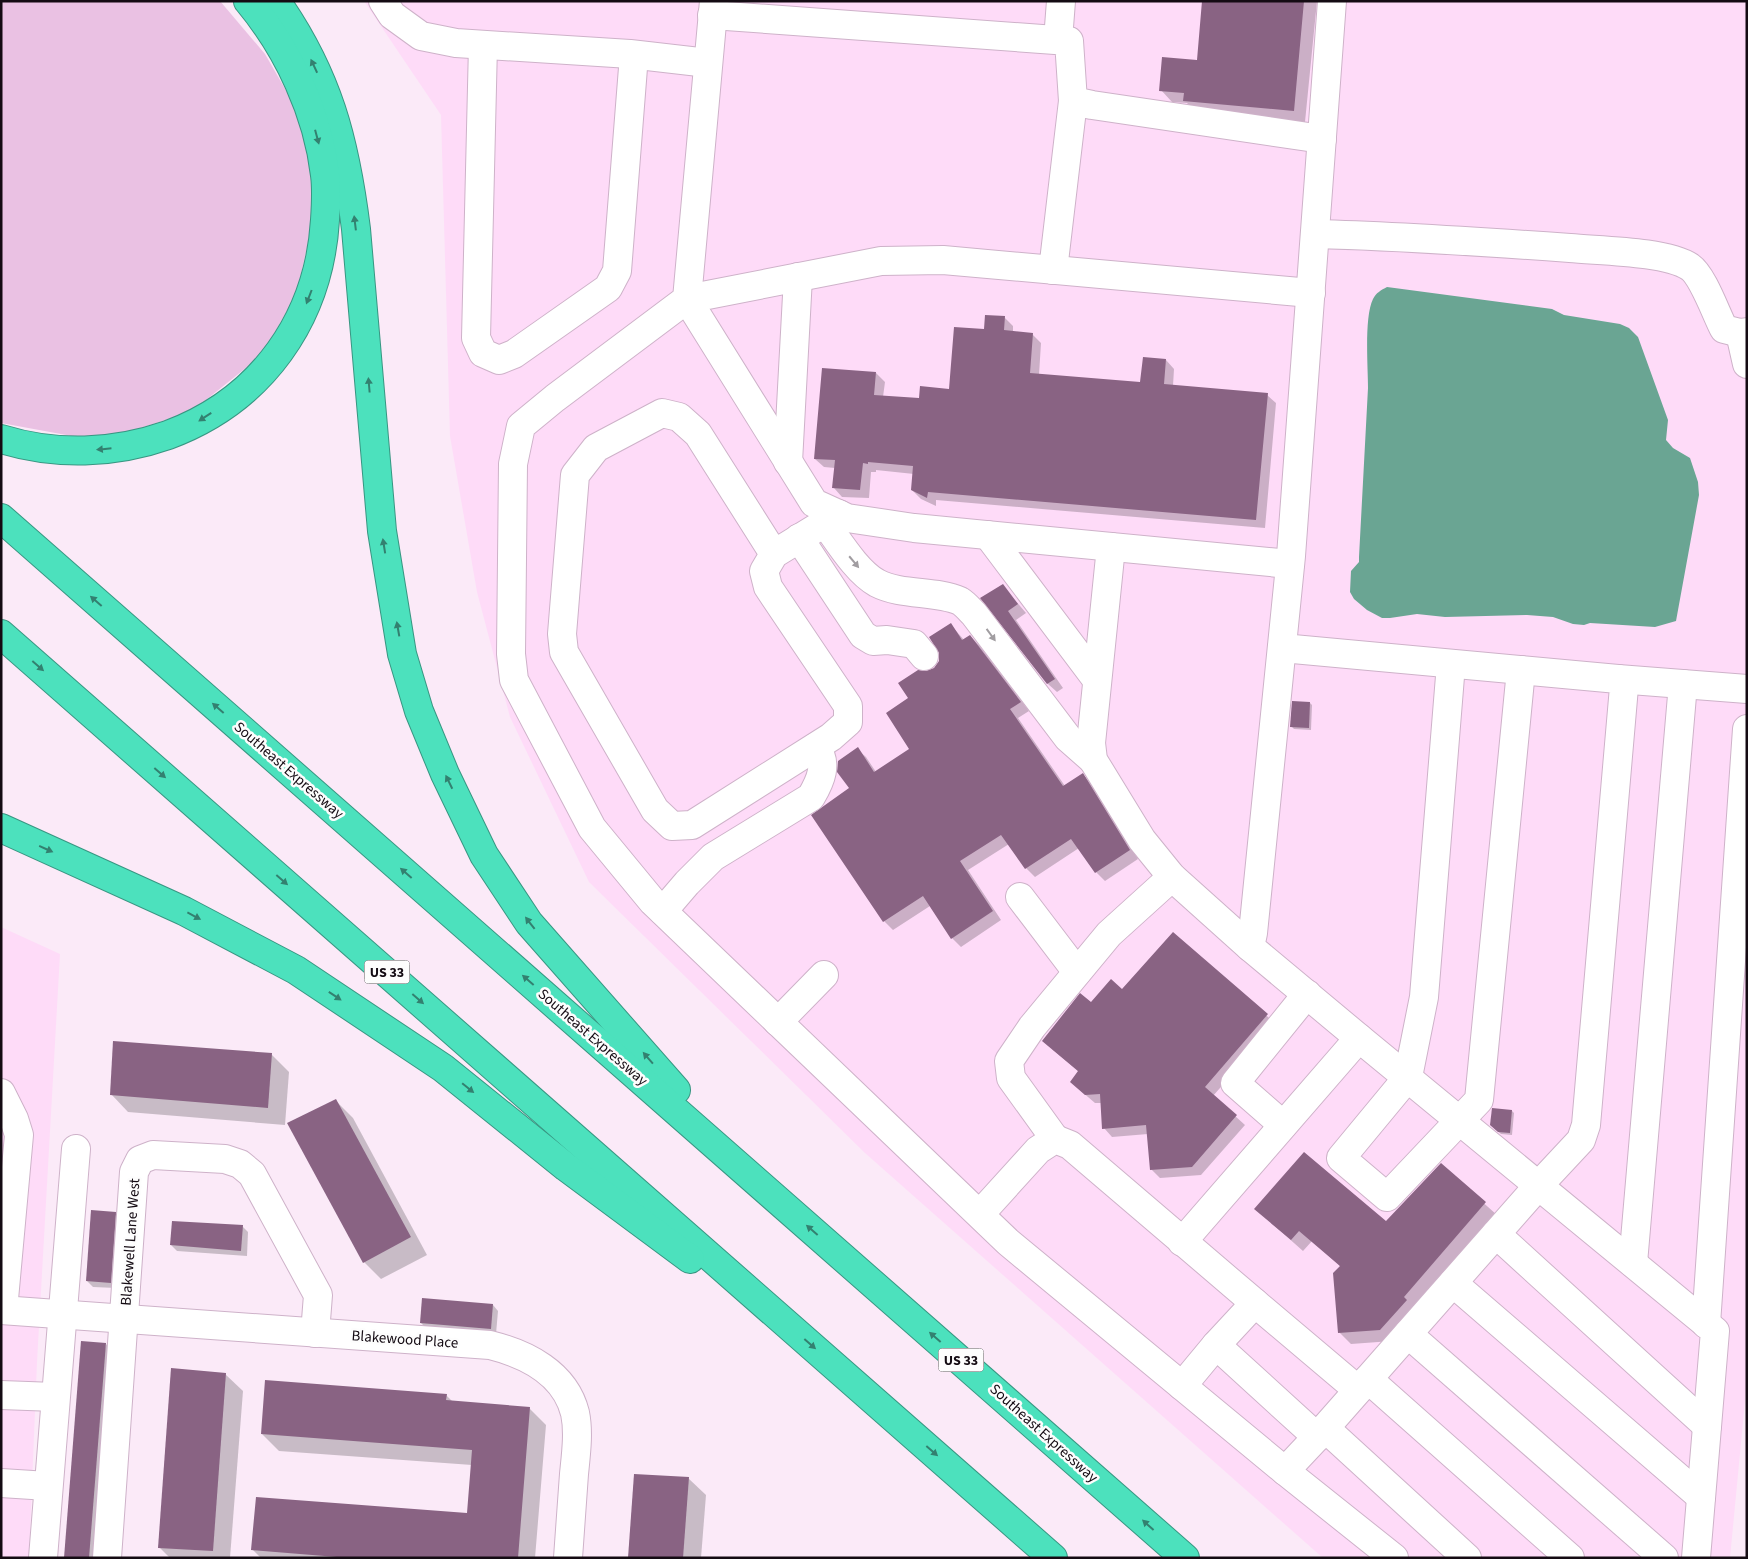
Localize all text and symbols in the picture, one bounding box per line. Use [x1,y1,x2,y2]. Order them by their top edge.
one-way arrow [310,59,318,73]
one-way arrow [313,130,321,145]
one-way arrow [351,214,359,230]
one-way arrow [305,290,313,304]
one-way arrow [365,376,373,392]
one-way arrow [199,412,212,422]
one-way arrow [96,445,112,453]
one-way arrow [380,538,388,554]
one-way arrow [849,555,860,568]
one-way arrow [91,595,103,607]
one-way arrow [393,620,401,636]
one-way arrow [985,628,996,641]
one-way arrow [32,660,44,671]
one-way arrow [213,702,225,714]
street label: Southeast Expressway [229,717,348,824]
one-way arrow [154,767,166,779]
one-way arrow [444,775,453,790]
one-way arrow [39,845,53,853]
one-way arrow [401,867,413,879]
one-way arrow [276,874,288,886]
one-way arrow [186,912,201,920]
one-way arrow [524,917,535,930]
road number: US 33 [364,960,410,984]
one-way arrow [523,974,535,986]
street label: Southeast Expressway [533,984,652,1091]
one-way arrow [328,991,341,1001]
one-way arrow [411,993,423,1005]
one-way arrow [642,1053,654,1065]
one-way arrow [462,1083,475,1094]
street label: Blakewell Lane West [116,1178,145,1306]
one-way arrow [806,1224,819,1235]
street label: Blakewood Place [351,1325,459,1354]
one-way arrow [928,1331,941,1342]
one-way arrow [803,1338,815,1350]
road number: US 33 [938,1348,984,1372]
street label: Southeast Expressway [985,1379,1102,1488]
one-way arrow [925,1445,937,1457]
one-way arrow [1142,1520,1155,1531]

